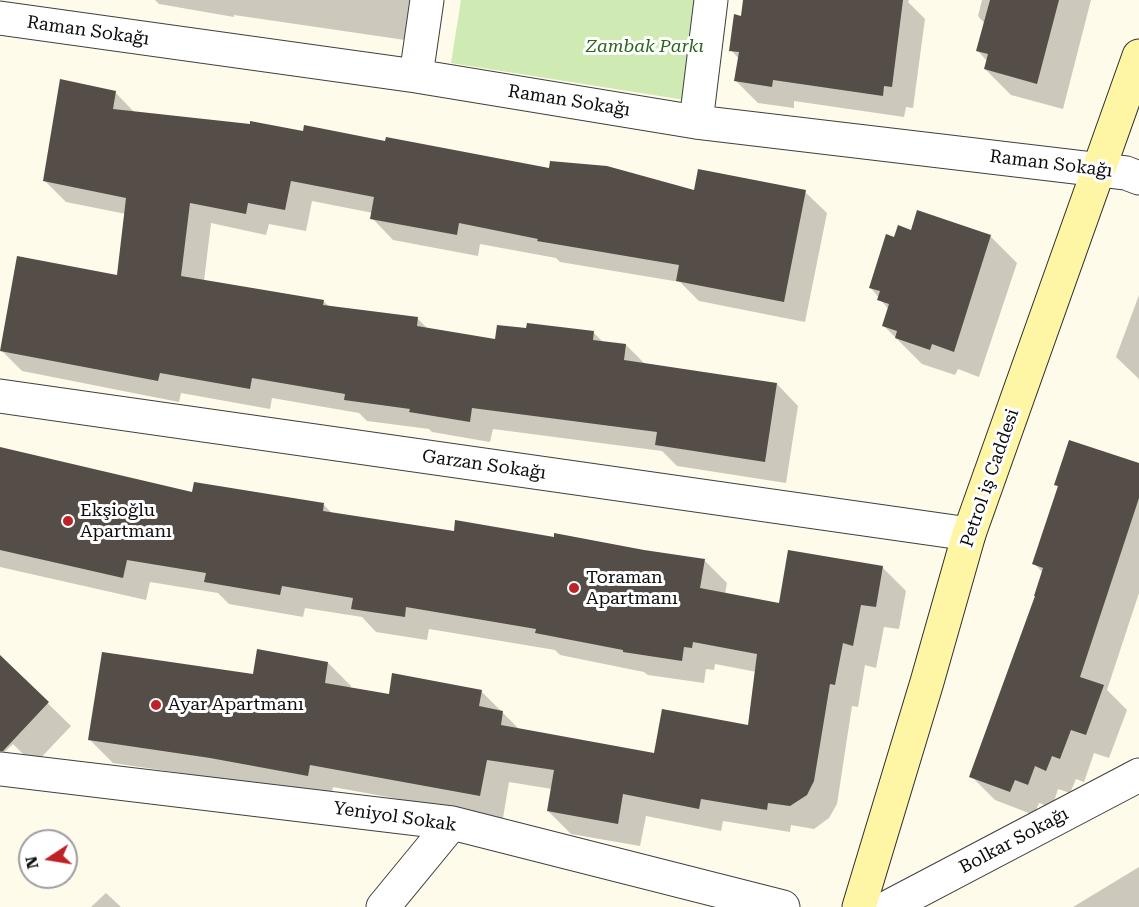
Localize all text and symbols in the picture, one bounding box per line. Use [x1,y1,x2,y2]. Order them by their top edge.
street label: Raman Sokağı [25,12,151,50]
park label: Zambak Parkı [586,36,704,58]
street label: Raman Sokağı [506,81,632,121]
street label: Raman Sokağı [988,146,1114,182]
street label: Petrol iş Caddesi [956,406,1024,550]
street label: Garzan Sokağı [421,446,547,484]
place label: Ekşioğlu Apartmanı [80,500,172,542]
marker: Ekşioğlu Apartmanı [61,514,75,528]
place label: Toraman Apartmanı [586,567,678,610]
marker: Toraman Apartmanı [567,581,581,595]
place label: Ayar Apartmanı [168,694,304,716]
marker: Ayar Apartmanı [149,698,163,712]
street label: Yeniyol Sokak [332,798,458,836]
street label: Bolkar Sokağı [956,803,1072,879]
north arrow [18,829,78,889]
text: N [21,854,42,870]

